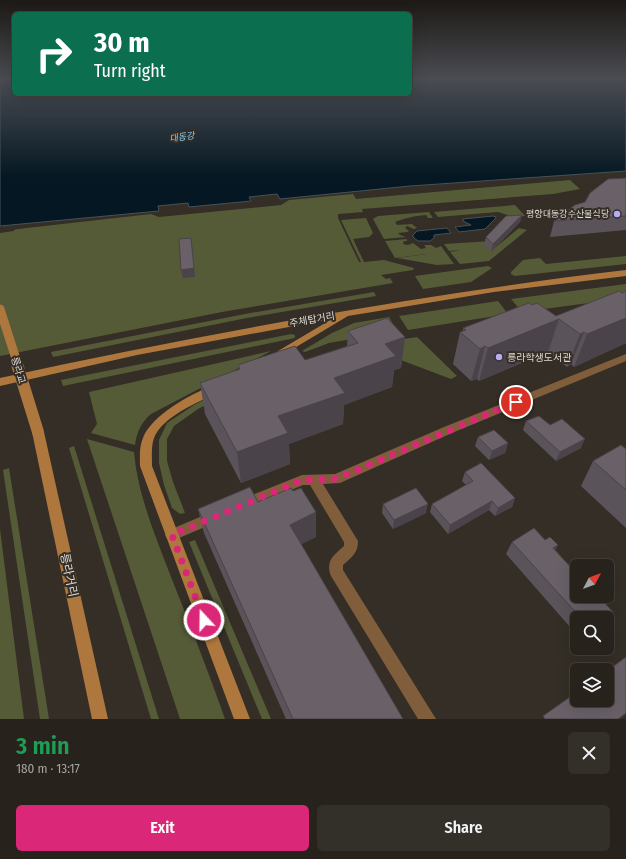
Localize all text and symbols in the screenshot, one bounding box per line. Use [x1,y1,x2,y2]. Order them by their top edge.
text: 30 m [94,26,150,59]
icon: right [28,28,80,80]
text: Turn right [94,60,166,82]
water label: 대동강 [169,130,197,144]
place label: 평양대동강수산물식당 [526,209,610,219]
marker: 평양대동강수산물식당 [612,209,622,219]
street label: 주체탑거리 [288,310,336,330]
marker: 릉라학생도서관 [494,352,504,362]
place label: 릉라학생도서관 [507,352,572,364]
street label: 릉라교 [8,355,28,385]
pin [499,385,533,419]
icon: arrive [505,391,527,413]
street label: 릉라거리 [58,552,80,598]
north arrow [570,559,614,603]
map controls [570,559,614,707]
position arrow [183,599,225,641]
button: search [570,611,614,655]
button: layers [570,663,614,707]
text: 3 min [16,732,70,760]
button: close [568,732,610,774]
text: 180 m · 13:17 [16,761,80,776]
button: Exit [16,805,309,851]
button: Share [317,805,610,851]

